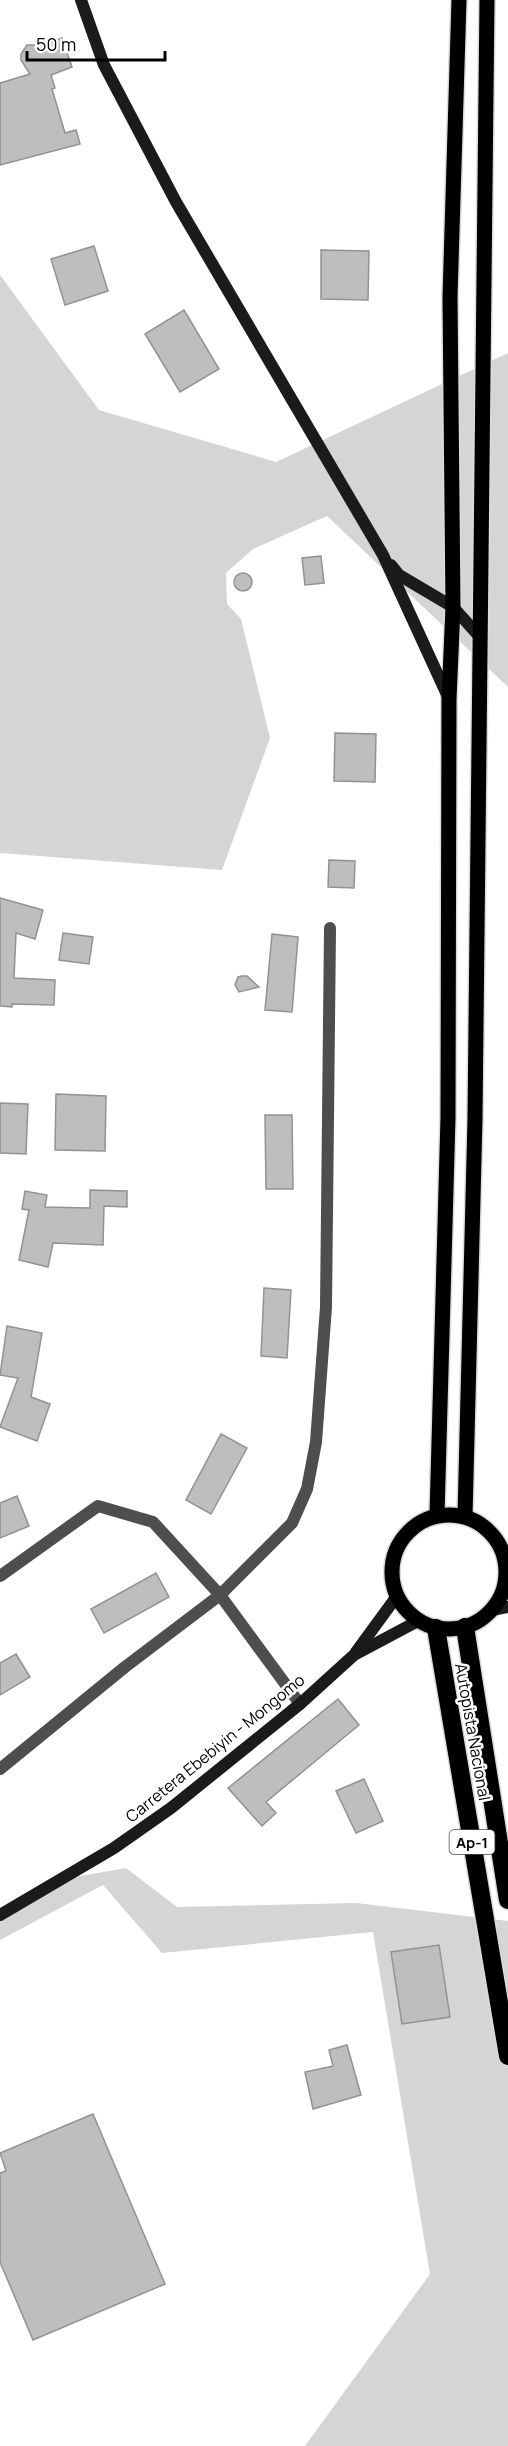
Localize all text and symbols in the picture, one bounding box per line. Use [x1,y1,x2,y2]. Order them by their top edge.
scale bar [27,24,165,62]
text: 50 m [36,32,76,56]
street label: Autopista Nacional [450,1662,496,1802]
street label: Carretera Ebebiyin - Mongomo [121,1669,309,1827]
road number: Ap-1 [450,1830,494,1854]

